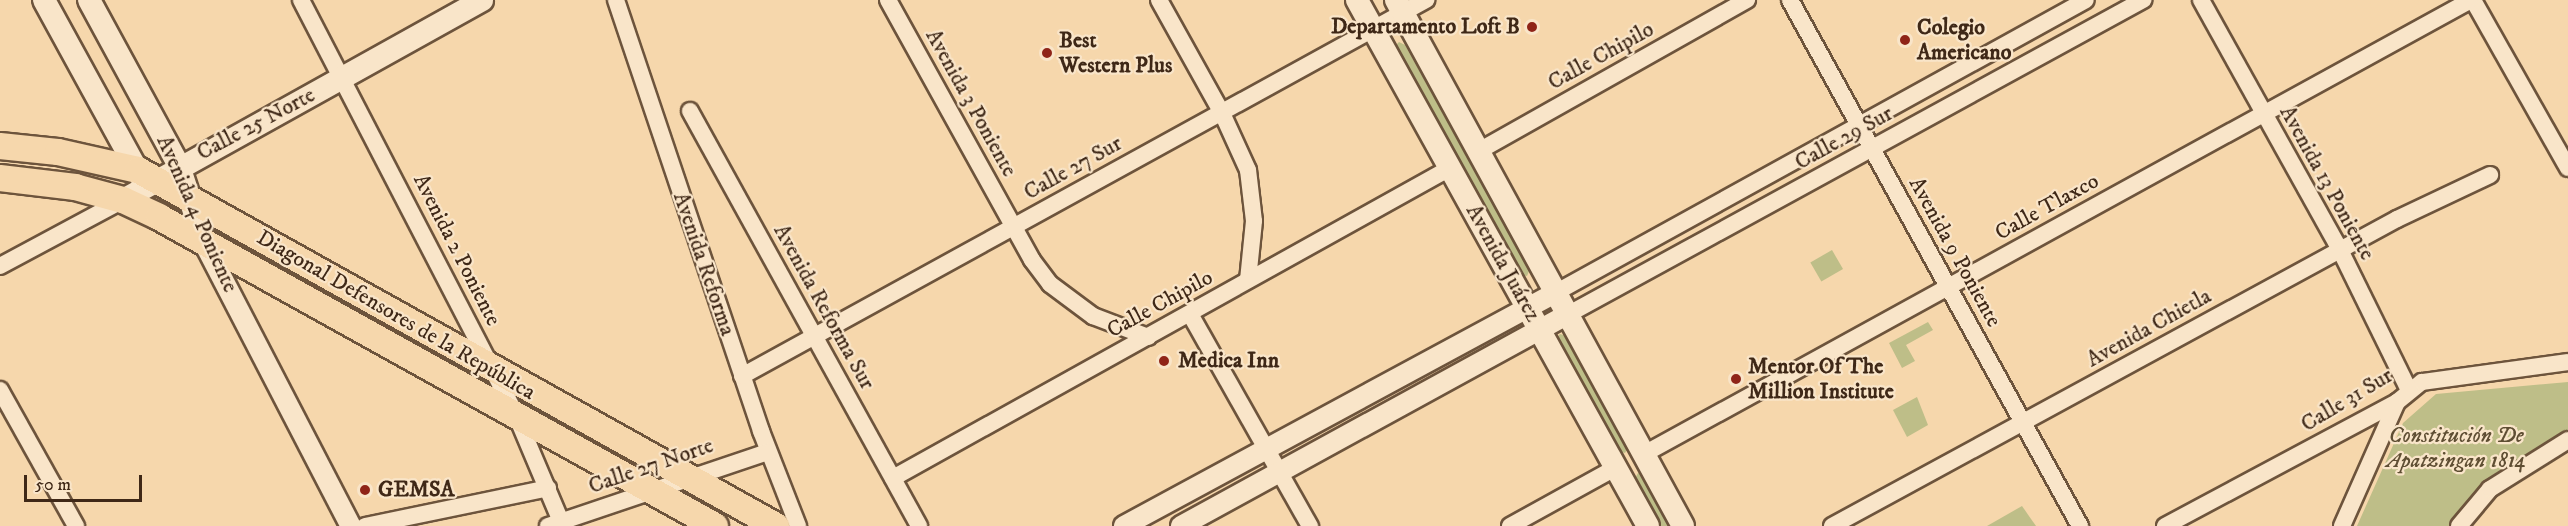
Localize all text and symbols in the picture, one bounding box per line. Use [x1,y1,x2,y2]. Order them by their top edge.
place label: Departamento Loft B [1331,14,1520,40]
place label: Colegio Americano [1917,14,2011,66]
street label: Calle Chipilo [1544,16,1658,96]
marker: Departamento Loft B [1525,20,1539,34]
street label: Avenida 3 Poniente [920,25,1022,181]
place label: Best Western Plus [1059,27,1172,78]
marker: Colegio Americano [1898,33,1912,47]
marker: Best Western Plus [1040,46,1054,60]
street label: Calle 25 Norte [192,82,320,166]
street label: Calle 29 Sur [1790,100,1898,176]
street label: Avenida 13 Poniente [2274,101,2380,265]
street label: Calle 27 Sur [1019,130,1127,206]
street label: Avenida 4 Poniente [151,132,243,296]
street label: Calle Tlaxco [1991,168,2103,246]
street label: Avenida 2 Poniente [407,170,507,330]
street label: Avenida 9 Poniente [1903,173,2007,331]
street label: Avenida Reforma [667,189,741,339]
street label: Avenida Juárez [1460,200,1546,326]
street label: Avenida Reforma Sur [768,220,880,394]
street label: Diagonal Defensores de la República [252,224,540,406]
street label: Calle Chipilo [1103,264,1217,344]
street label: Avenida Chietla [2082,283,2216,373]
place label: Medica Inn [1178,348,1279,374]
marker: Medica Inn [1155,352,1173,370]
place label: Mentor Of The Million Institute [1748,353,1894,404]
street label: Calle 31 Sur [2296,362,2398,438]
marker: Mentor Of The Million Institute [1729,372,1743,386]
park label: Constitución De Apatzingan 1814 [2386,422,2526,474]
street label: Calle 27 Norte [585,432,717,500]
scale bar [27,463,146,501]
text: 50 m [35,474,71,496]
place label: GEMSA [378,477,455,503]
marker: GEMSA [356,481,374,499]

